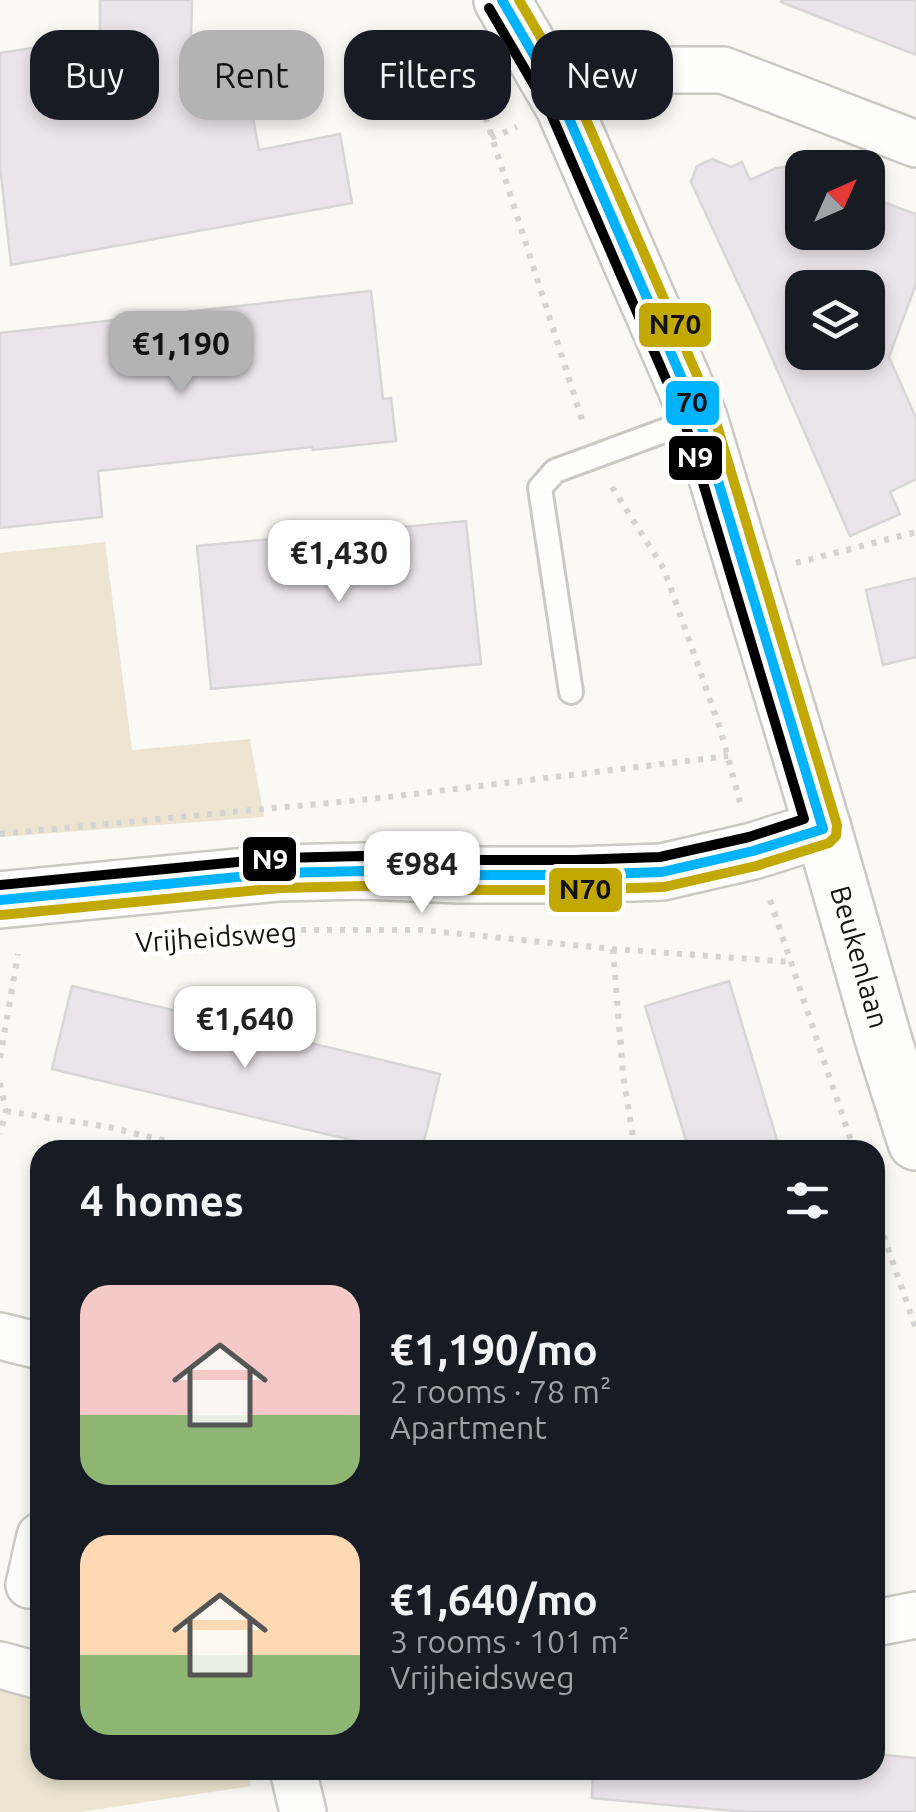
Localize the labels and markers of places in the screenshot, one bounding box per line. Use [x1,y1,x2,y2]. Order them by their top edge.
pin: €1,190 [100,311,262,396]
pin: €1,430 [258,520,420,605]
pin: €984 [363,831,481,916]
pin: €1,640 [164,986,326,1071]

